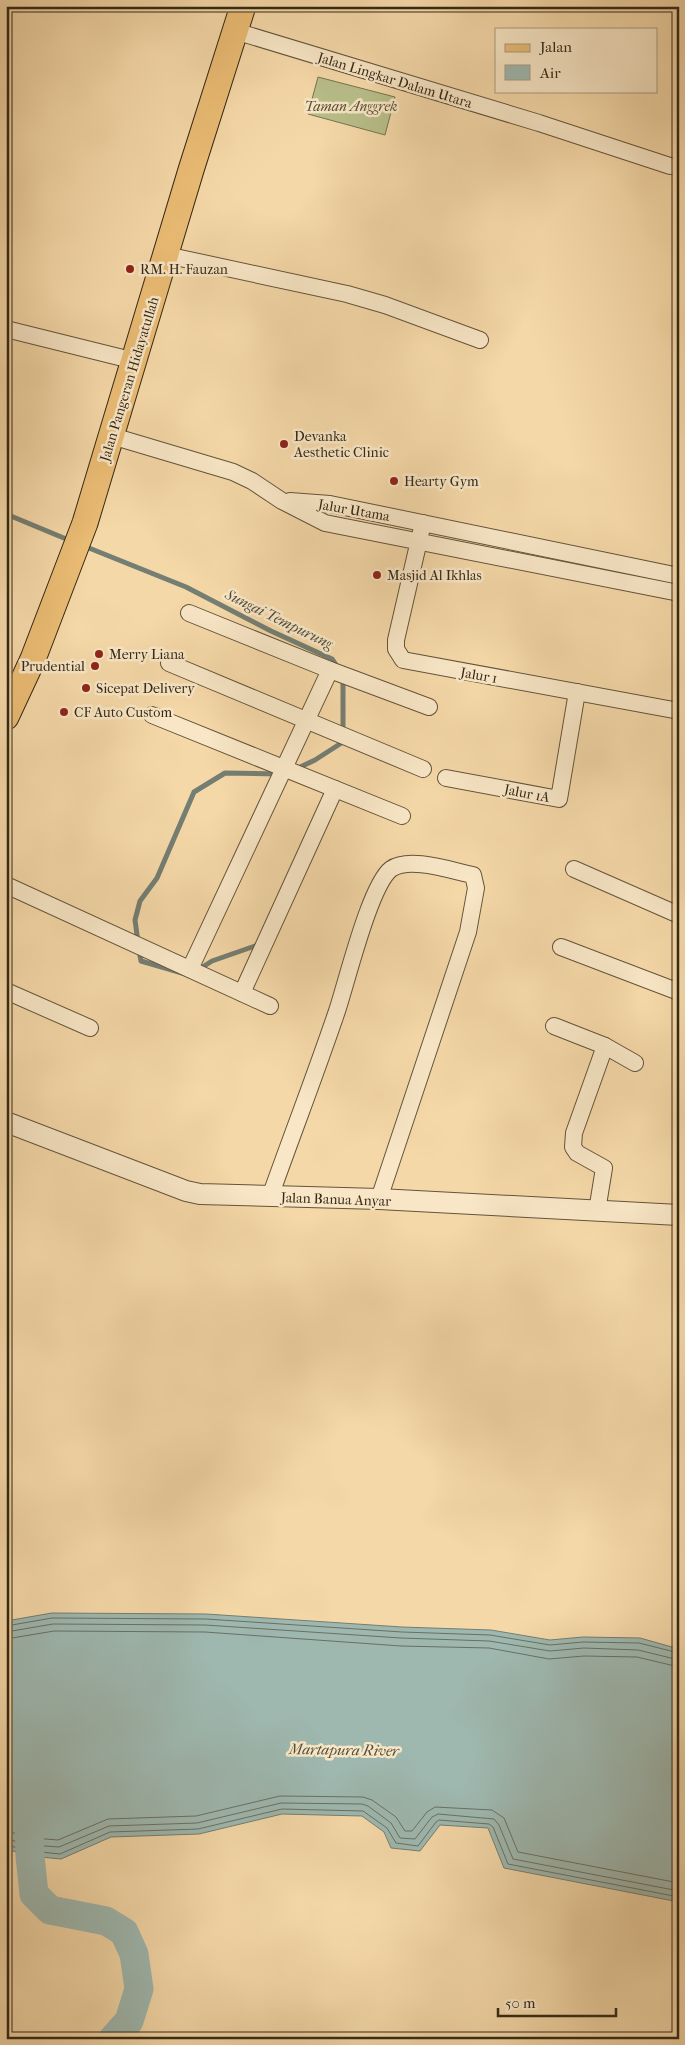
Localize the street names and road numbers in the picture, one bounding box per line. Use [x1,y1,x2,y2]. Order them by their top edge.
street label: Jalan Lingkar Dalam Utara [315,49,475,112]
street label: Jalan Pangeran Hidayatullah [96,295,163,465]
street label: Jalur Utama [316,496,392,525]
street label: Jalur 1 [458,664,499,687]
street label: Jalur 1A [502,781,552,806]
street label: Jalan Banua Anyar [280,1189,391,1210]

